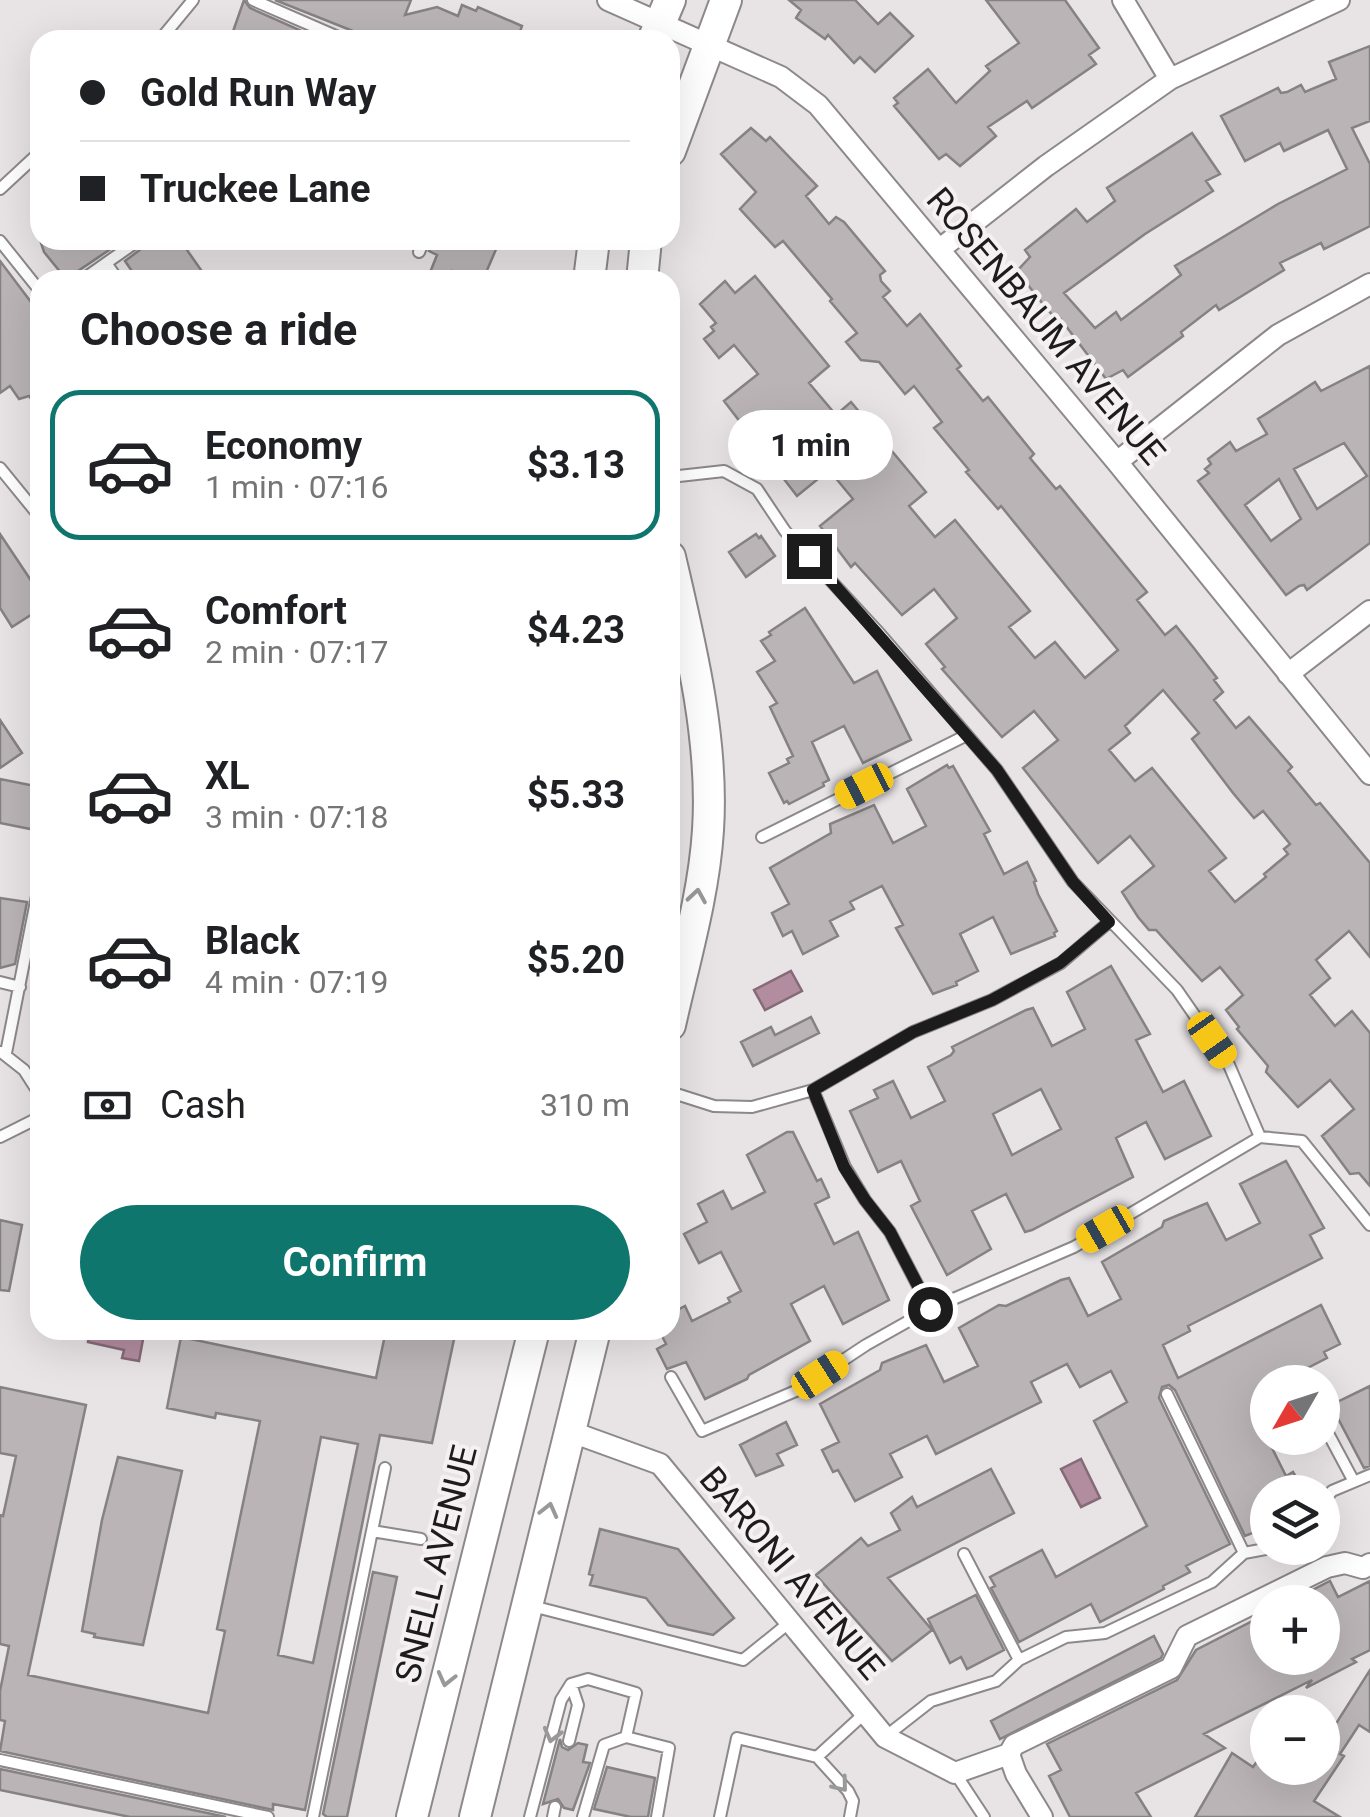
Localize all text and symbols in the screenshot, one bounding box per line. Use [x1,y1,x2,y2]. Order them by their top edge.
text: Gold Run Way [140,71,376,115]
text: Truckee Lane [140,167,370,211]
street label: ROSENBAUM AVENUE [918,180,1173,473]
text: Choose a ride [80,303,357,356]
callout: 1 min [726,411,892,481]
icon: car [85,420,175,510]
text: Economy [205,424,362,468]
text: 1 min [770,426,851,464]
text: $3.13 [527,443,625,487]
text: 1 min · 07:16 [205,468,388,506]
route end [787,534,832,579]
icon: car [85,585,175,675]
text: Comfort [205,589,347,633]
text: $4.23 [527,608,625,652]
text: 2 min · 07:17 [205,633,388,671]
icon: car [85,750,175,840]
text: XL [205,754,250,798]
car [830,759,898,813]
text: $5.33 [527,773,625,817]
text: 3 min · 07:18 [205,798,388,836]
one-way arrow [686,888,707,904]
icon: car [85,915,175,1005]
text: Black [205,919,300,963]
text: $5.20 [527,938,625,982]
text: 4 min · 07:19 [205,963,388,1001]
car [1183,1007,1241,1073]
icon: cash [80,1078,135,1133]
text: Cash [160,1083,246,1127]
text: 310 m [540,1086,630,1124]
car [1072,1201,1138,1257]
button: Confirm [80,1205,630,1320]
route start [908,1287,953,1332]
car [787,1346,853,1404]
north arrow [1250,1365,1340,1455]
map controls [1250,1365,1340,1785]
street label: SNELL AVENUE [387,1441,486,1687]
street label: BARONI AVENUE [691,1459,892,1688]
button: layers [1250,1475,1340,1565]
one-way arrow [538,1502,559,1519]
button: + [1250,1585,1340,1675]
one-way arrow [437,1670,458,1687]
button: − [1250,1695,1340,1785]
one-way arrow [543,1726,564,1743]
one-way arrow [829,1773,847,1791]

